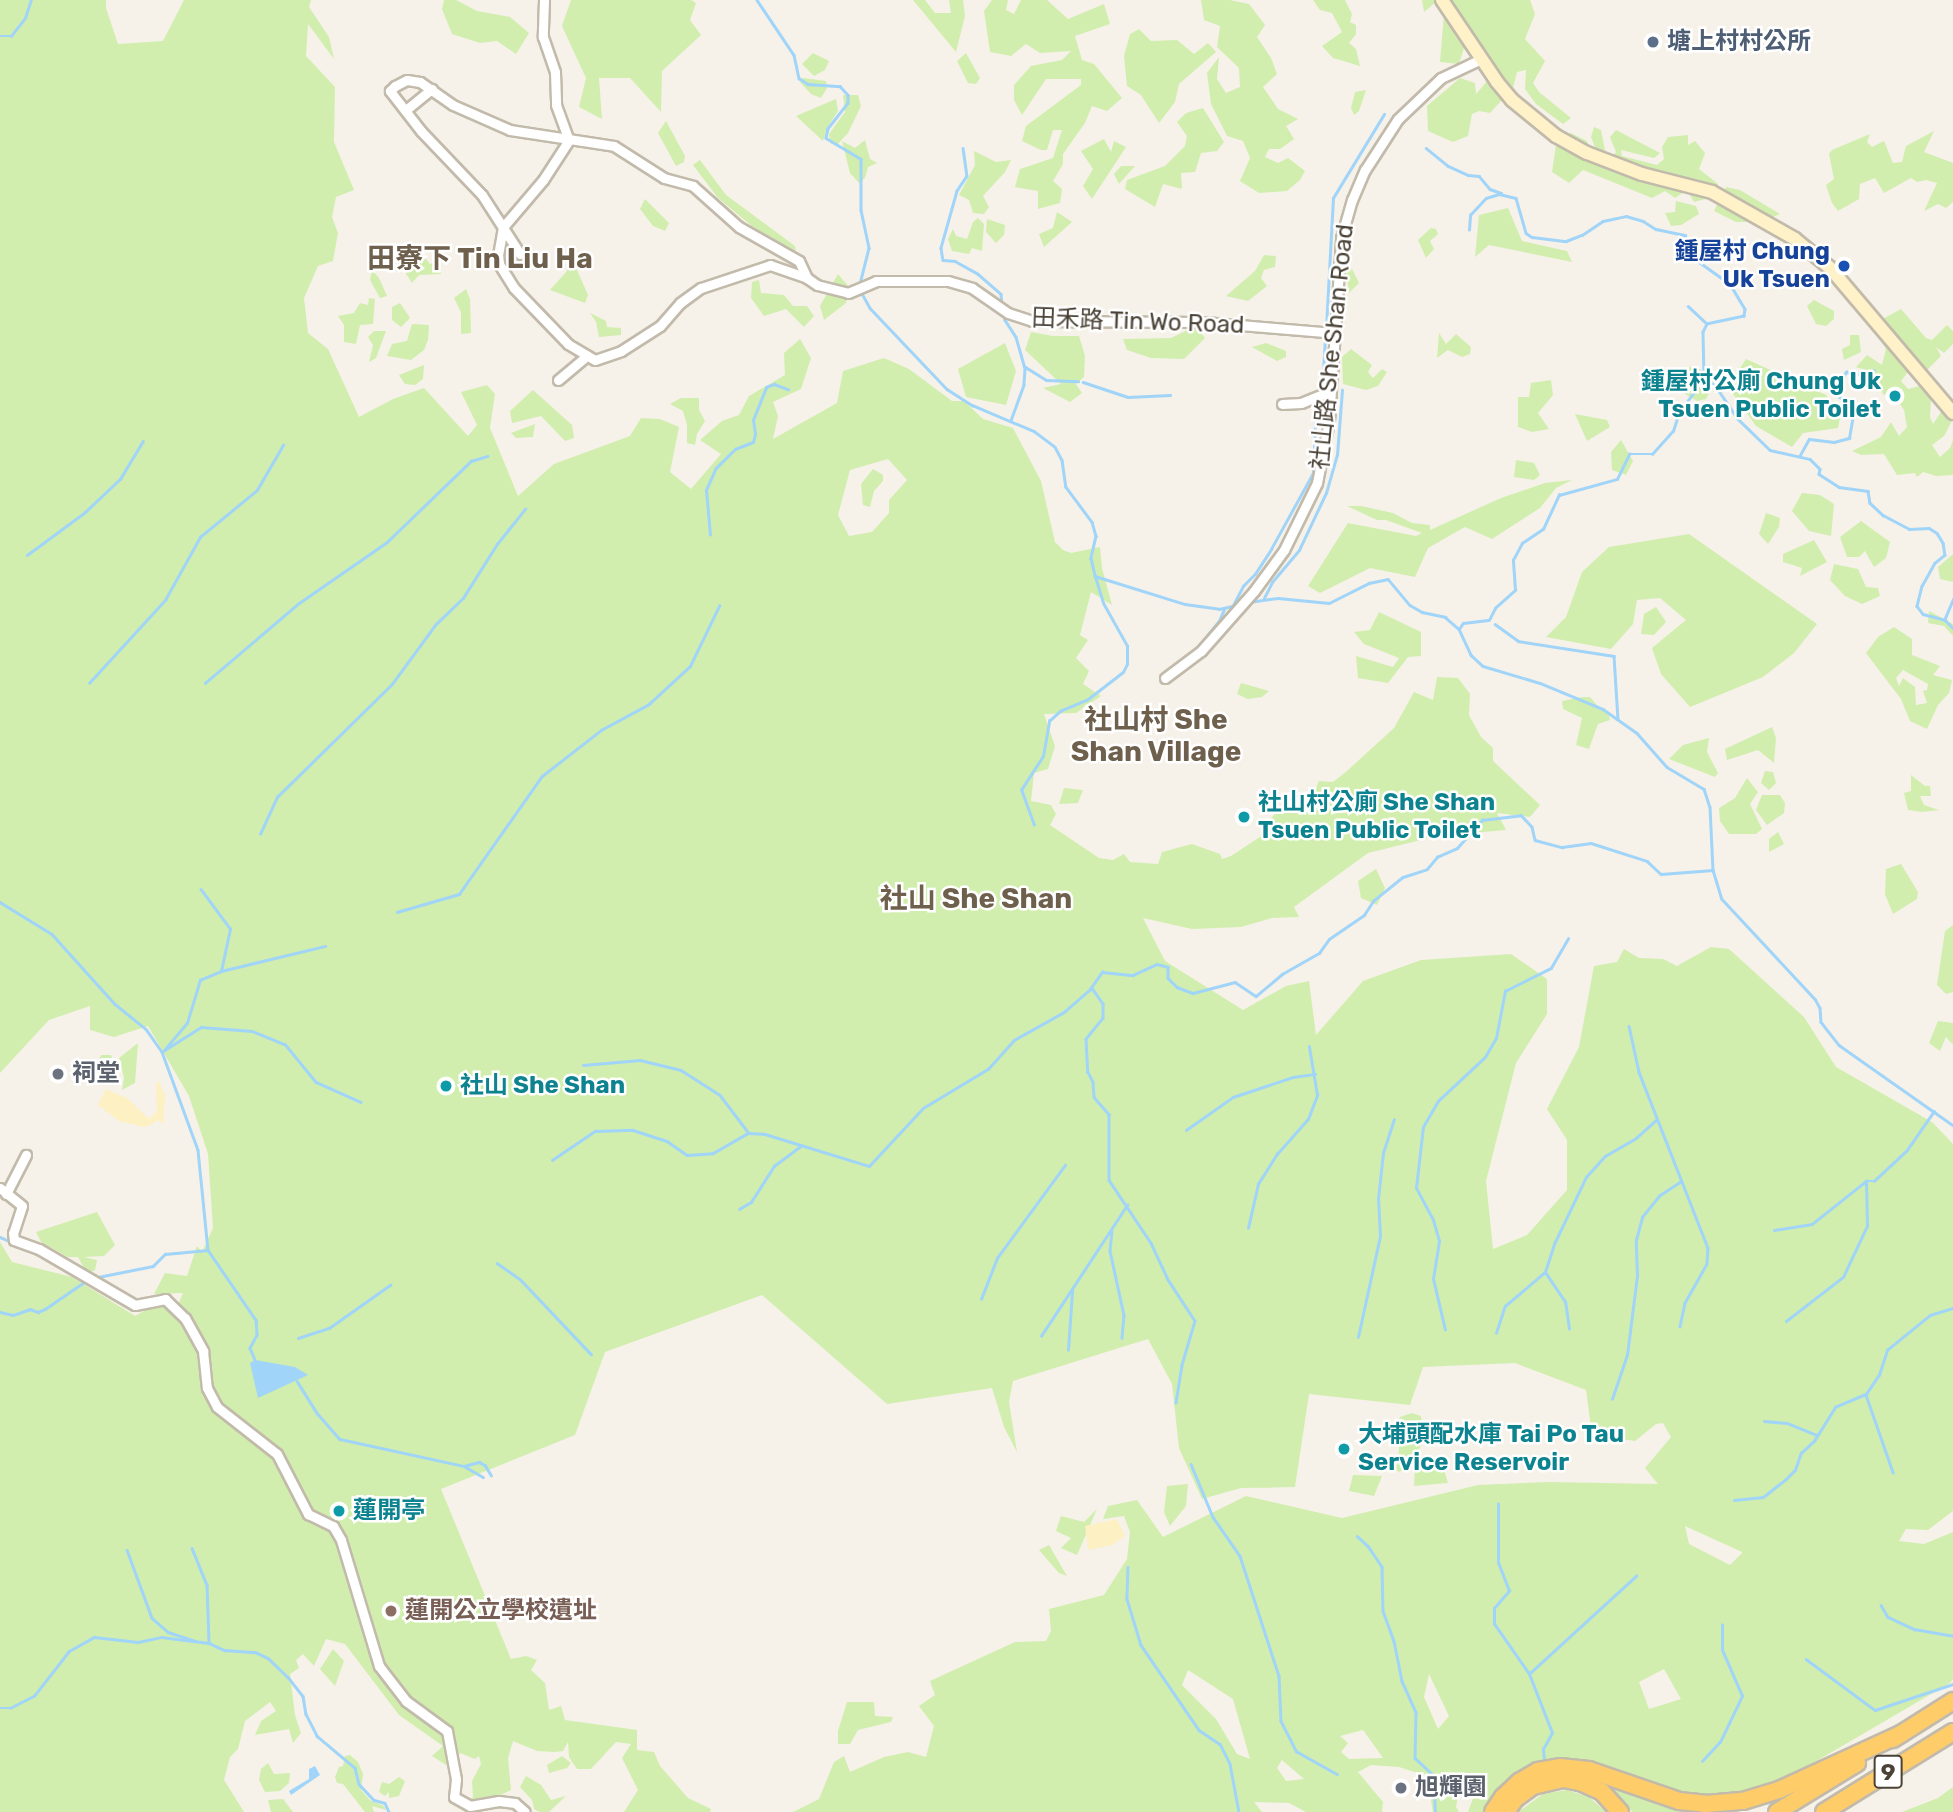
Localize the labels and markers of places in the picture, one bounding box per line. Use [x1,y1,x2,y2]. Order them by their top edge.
place label: 塘上村村公所 [1667,28,1811,56]
marker: 塘上村村公所 [1645,34,1661,50]
place label: 鍾屋村 Chung Uk Tsuen [1674,238,1830,294]
marker: 鍾屋村 Chung Uk Tsuen [1836,258,1852,274]
place label: 鍾屋村公廁 Chung Uk Tsuen Public Toilet [1641,368,1881,424]
marker: 鍾屋村公廁 Chung Uk Tsuen Public Toilet [1887,388,1903,404]
place label: 社山村公廁 She Shan Tsuen Public Toilet [1258,789,1495,845]
marker: 社山村公廁 She Shan Tsuen Public Toilet [1236,809,1252,825]
place label: 祠堂 [72,1060,120,1088]
marker: 祠堂 [50,1066,66,1082]
place label: 社山 She Shan [460,1072,625,1100]
marker: 社山 She Shan [438,1078,454,1094]
place label: 大埔頭配水庫 Tai Po Tau Service Reservoir [1358,1421,1625,1477]
marker: 大埔頭配水庫 Tai Po Tau Service Reservoir [1336,1441,1352,1457]
place label: 蓮開亭 [353,1497,425,1525]
marker: 蓮開亭 [331,1503,347,1519]
place label: 蓮開公立學校遺址 [405,1597,597,1625]
marker: 蓮開公立學校遺址 [383,1603,399,1619]
place label: 旭輝園 [1415,1774,1487,1802]
marker: 旭輝園 [1393,1780,1409,1796]

